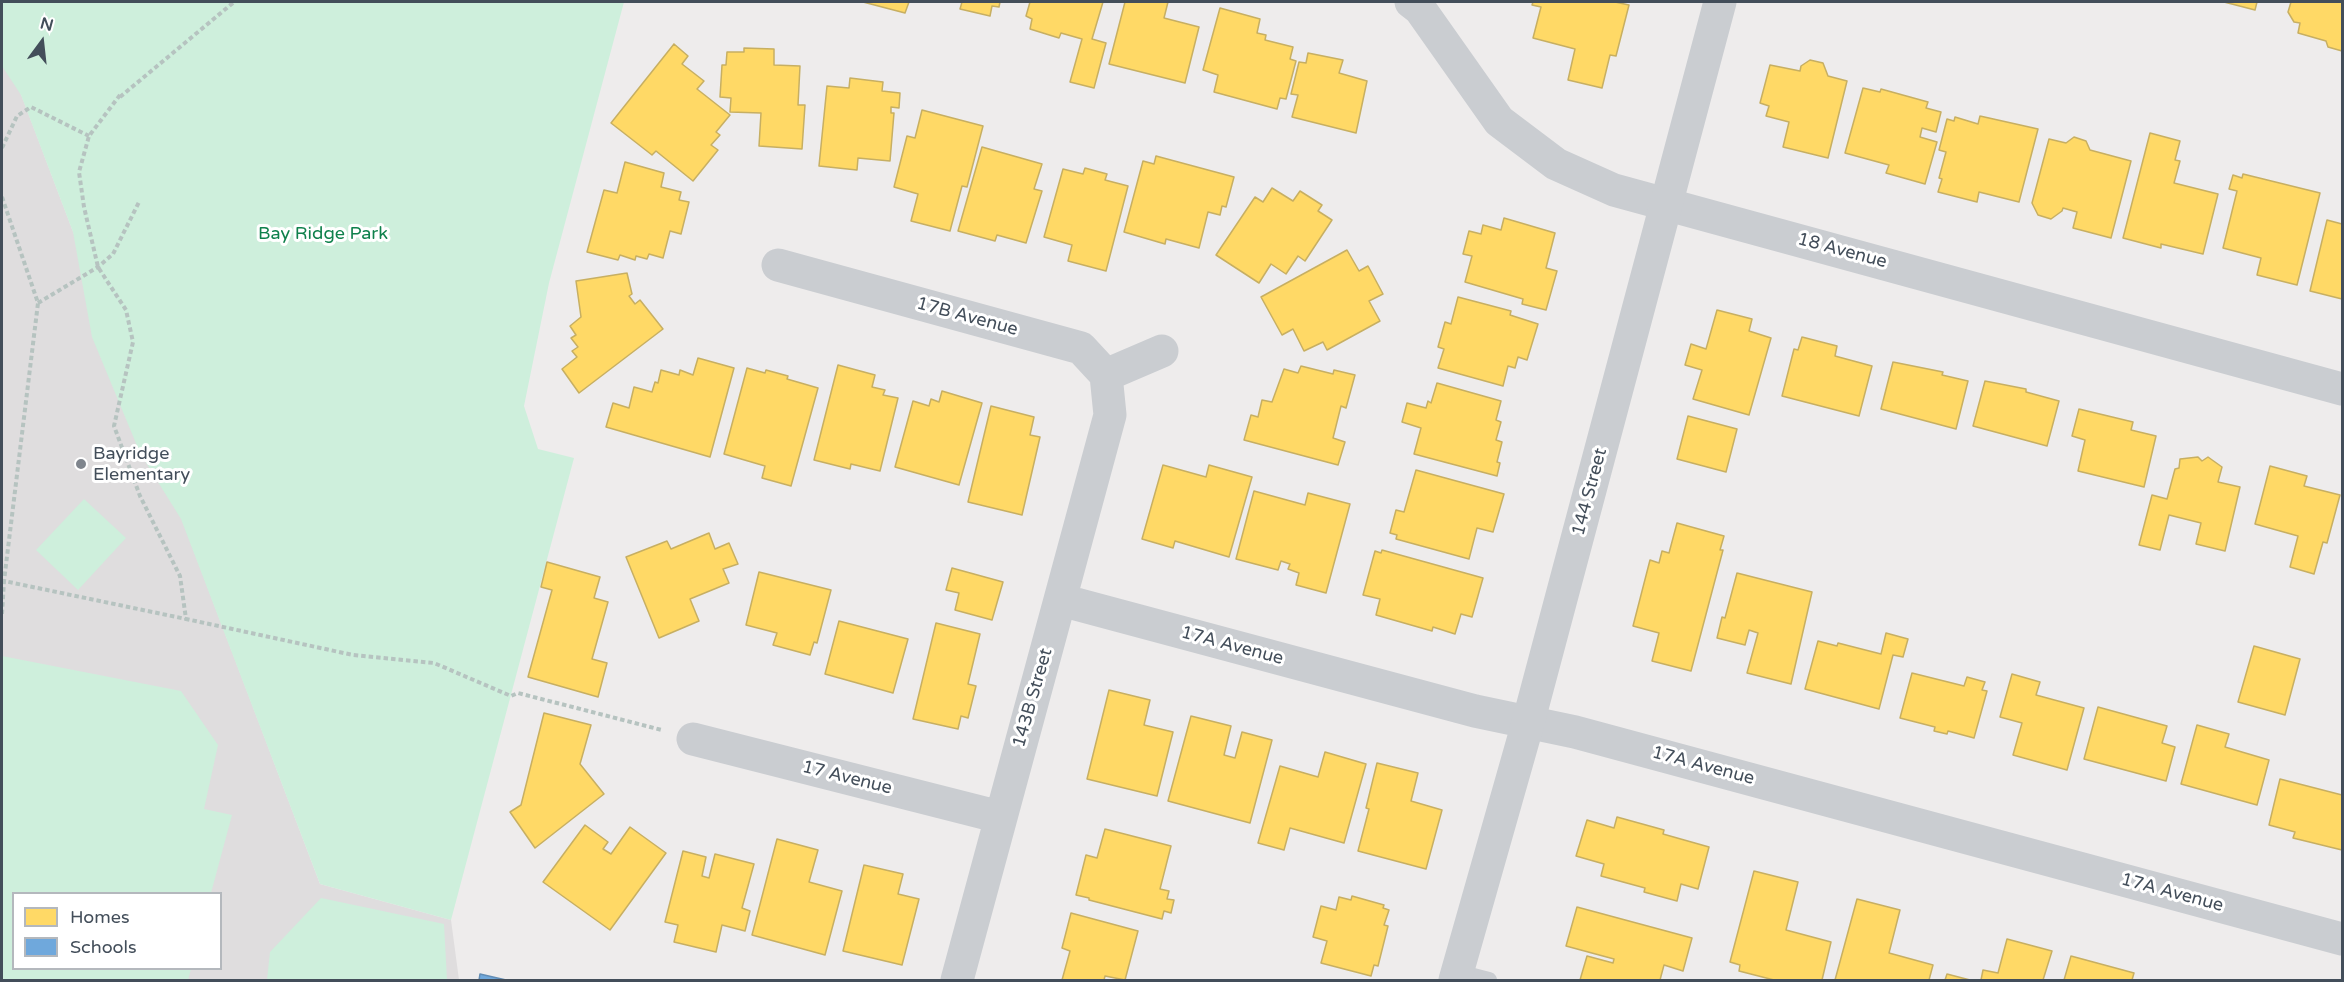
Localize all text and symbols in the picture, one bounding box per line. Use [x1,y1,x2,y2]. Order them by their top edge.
north arrow [12,12,72,72]
text: N [38,13,55,36]
park label: Bay Ridge Park [258,223,388,245]
street label: 18 Avenue [1795,229,1889,273]
street label: 17B Avenue [914,293,1020,341]
place label: Bayridge Elementary [93,443,190,486]
street label: 144 Street [1568,446,1612,538]
marker: Bayridge Elementary [74,457,88,471]
street label: 17A Avenue [1178,622,1286,670]
street label: 143B Street [1008,646,1058,750]
street label: 17A Avenue [1649,742,1757,790]
street label: 17 Avenue [800,756,894,800]
street label: 17A Avenue [2118,869,2226,917]
legend [12,892,222,970]
text: Homes [70,906,130,928]
text: Schools [70,936,137,958]

